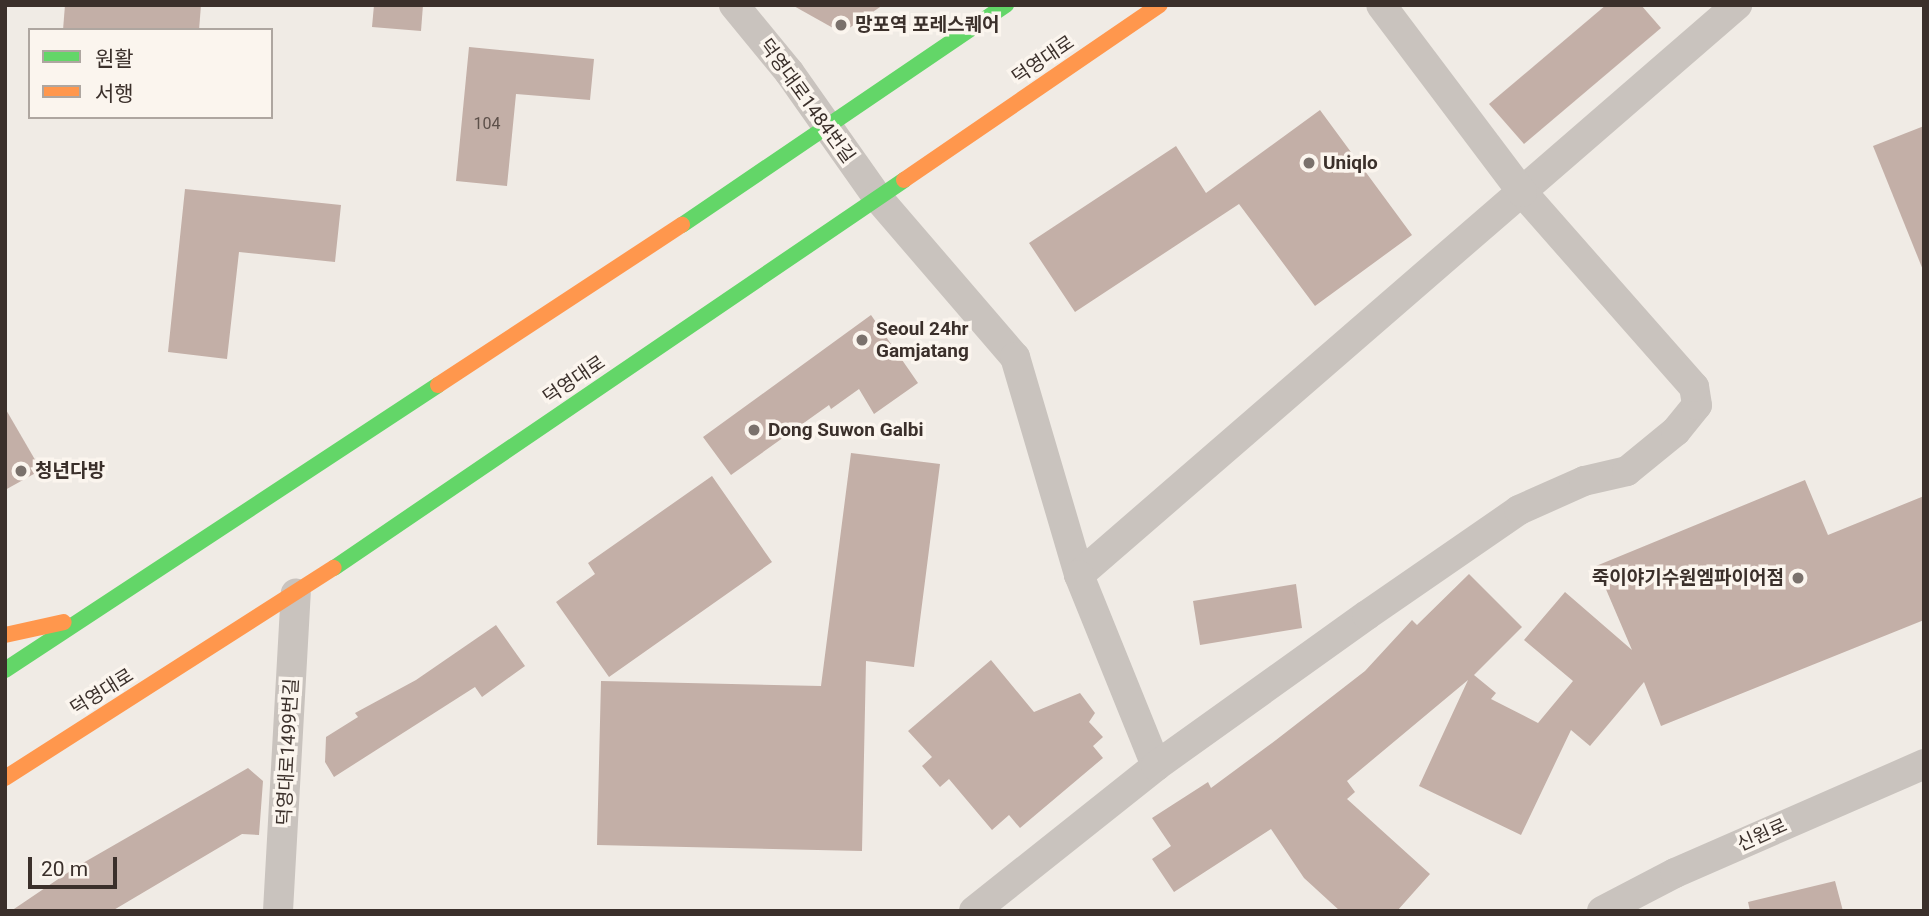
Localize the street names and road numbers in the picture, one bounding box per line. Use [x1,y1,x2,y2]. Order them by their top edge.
street label: 덕영대로 [1008,31,1078,89]
street label: 덕영대로1484번길 [754,35,860,167]
street label: 덕영대로 [539,351,609,409]
street label: 덕영대로 [66,664,138,720]
street label: 덕영대로1499번길 [273,678,303,826]
street label: 신원로 [1733,814,1791,856]

